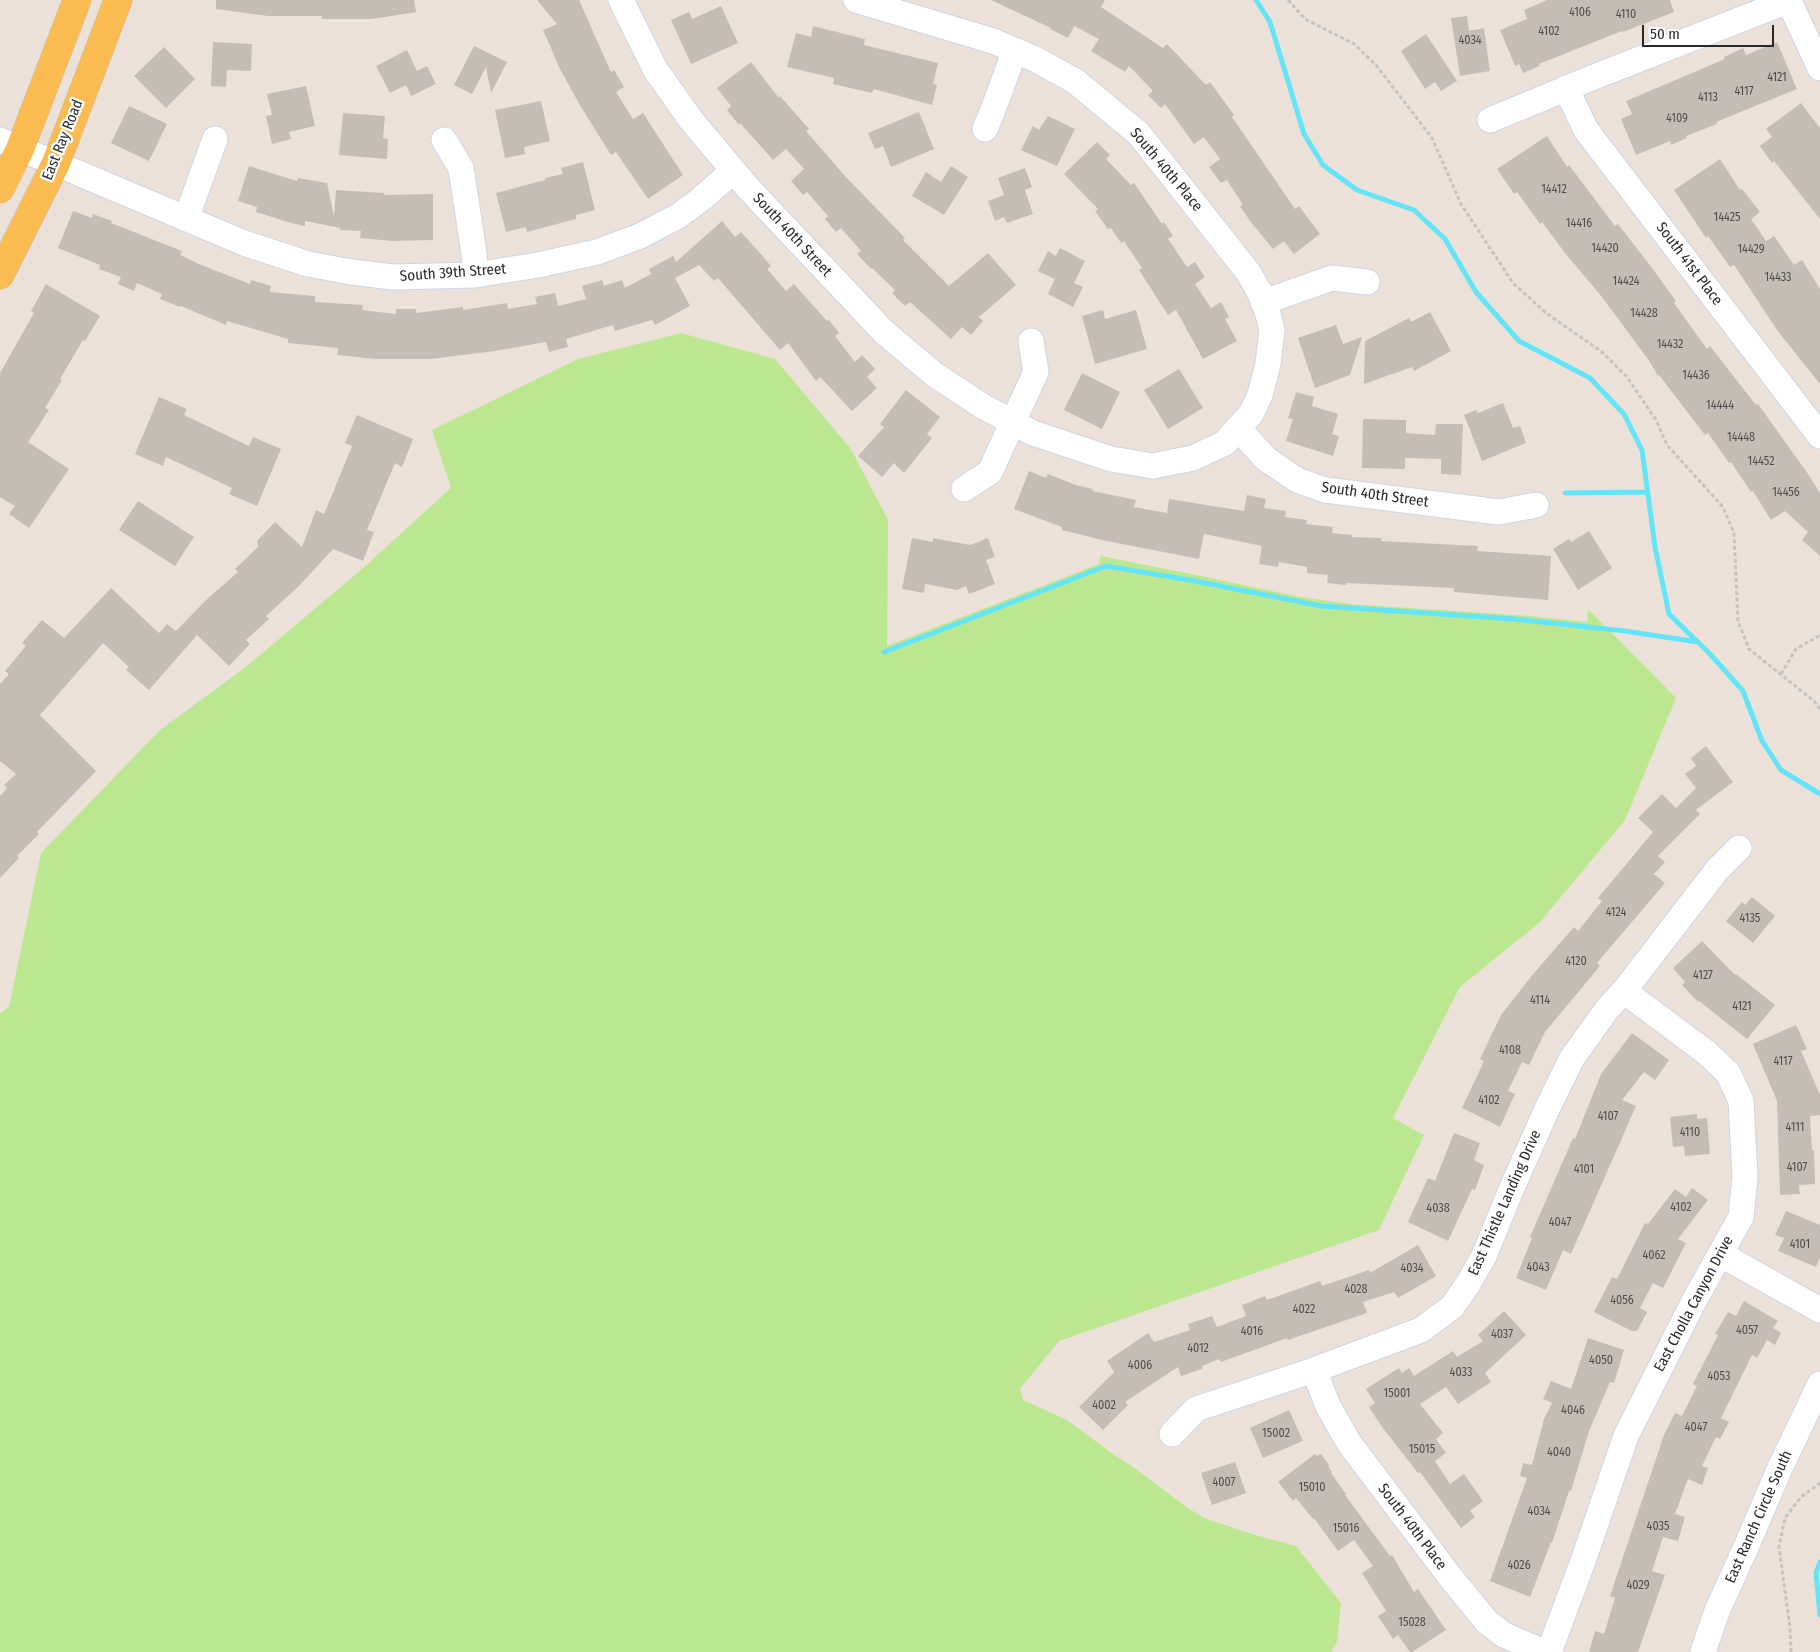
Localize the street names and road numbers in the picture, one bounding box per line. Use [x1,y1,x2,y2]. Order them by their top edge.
street label: East Ray Road [39,97,87,183]
street label: South 40th Place [1126,125,1206,215]
street label: South 40th Street [749,189,835,281]
street label: South 41st Place [1652,219,1726,309]
street label: South 39th Street [399,260,507,286]
street label: South 40th Street [1320,479,1430,511]
street label: East Thistle Landing Drive [1465,1127,1545,1279]
street label: East Cholla Canyon Drive [1651,1233,1737,1375]
street label: East Ranch Circle South [1722,1448,1796,1586]
street label: South 40th Place [1374,1480,1450,1574]

